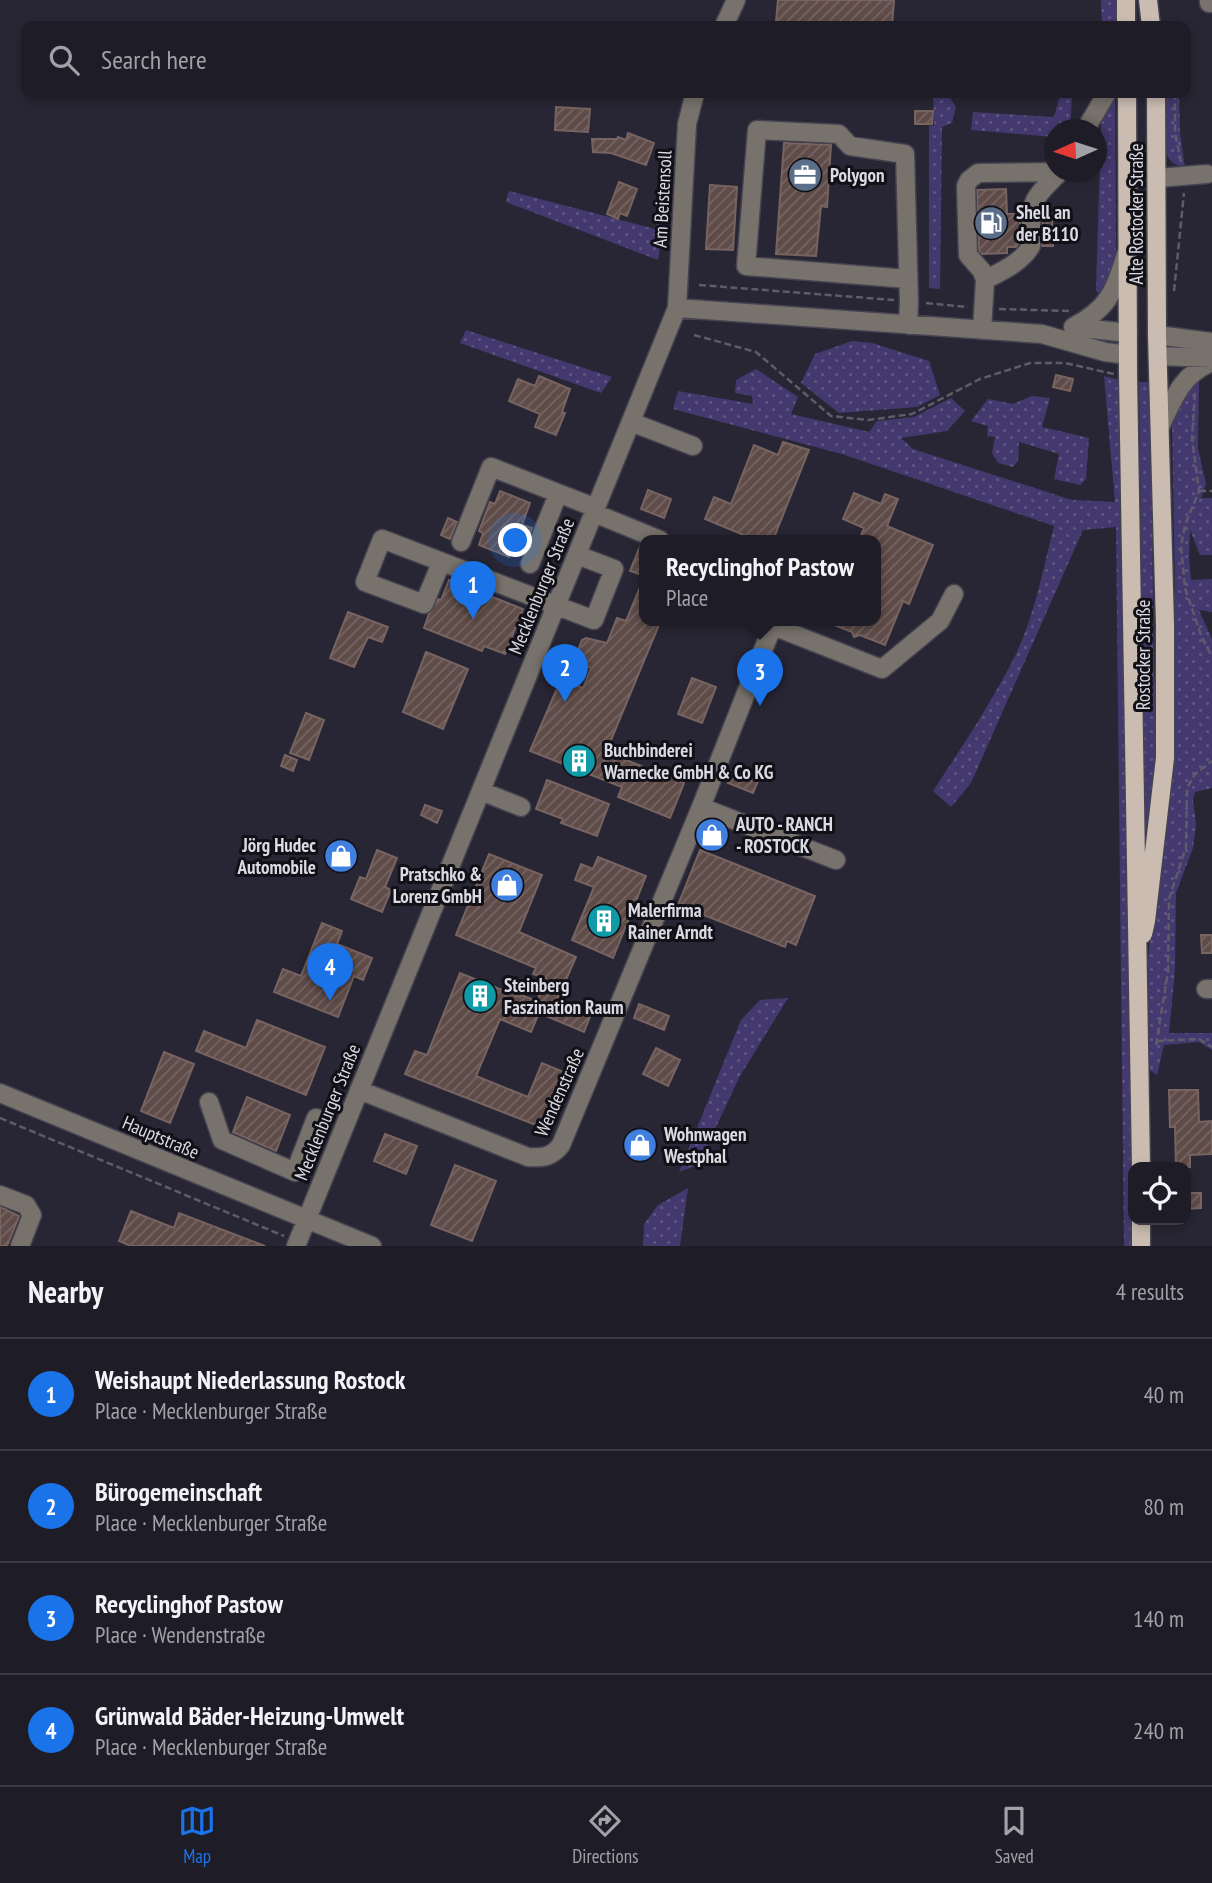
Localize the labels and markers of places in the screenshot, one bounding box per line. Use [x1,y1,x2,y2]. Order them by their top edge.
office icon: Polygon [786,156,824,194]
place label: Polygon [830,163,884,187]
place label: Shell an der B110 [1016,200,1079,246]
fuel station icon: Shell an der B110 [972,204,1010,242]
pin: 1 [450,561,496,619]
pin: 2 [542,644,588,702]
pin: 3 [737,648,783,706]
place label: Buchbinderei Warnecke GmbH & Co KG [603,738,773,784]
building icon: Buchbinderei Warnecke GmbH & Co KG [560,742,598,780]
place label: AUTO - RANCH - ROSTOCK [735,812,833,858]
shop icon: AUTO - RANCH - ROSTOCK [693,816,731,854]
place label: Jörg Hudec Automobile [237,833,316,879]
shop icon: Jörg Hudec Automobile [322,837,360,875]
place label: Pratschko & Lorenz GmbH [393,862,482,908]
shop icon: Pratschko & Lorenz GmbH [488,866,526,904]
place label: Malerfirma Rainer Arndt [628,898,713,944]
building icon: Malerfirma Rainer Arndt [585,902,623,940]
pin: 4 [307,943,353,1001]
place label: Steinberg Faszination Raum [504,973,624,1019]
building icon: Steinberg Faszination Raum [461,977,499,1015]
place label: Wohnwagen Westphal [663,1122,747,1168]
shop icon: Wohnwagen Westphal [621,1126,659,1164]

